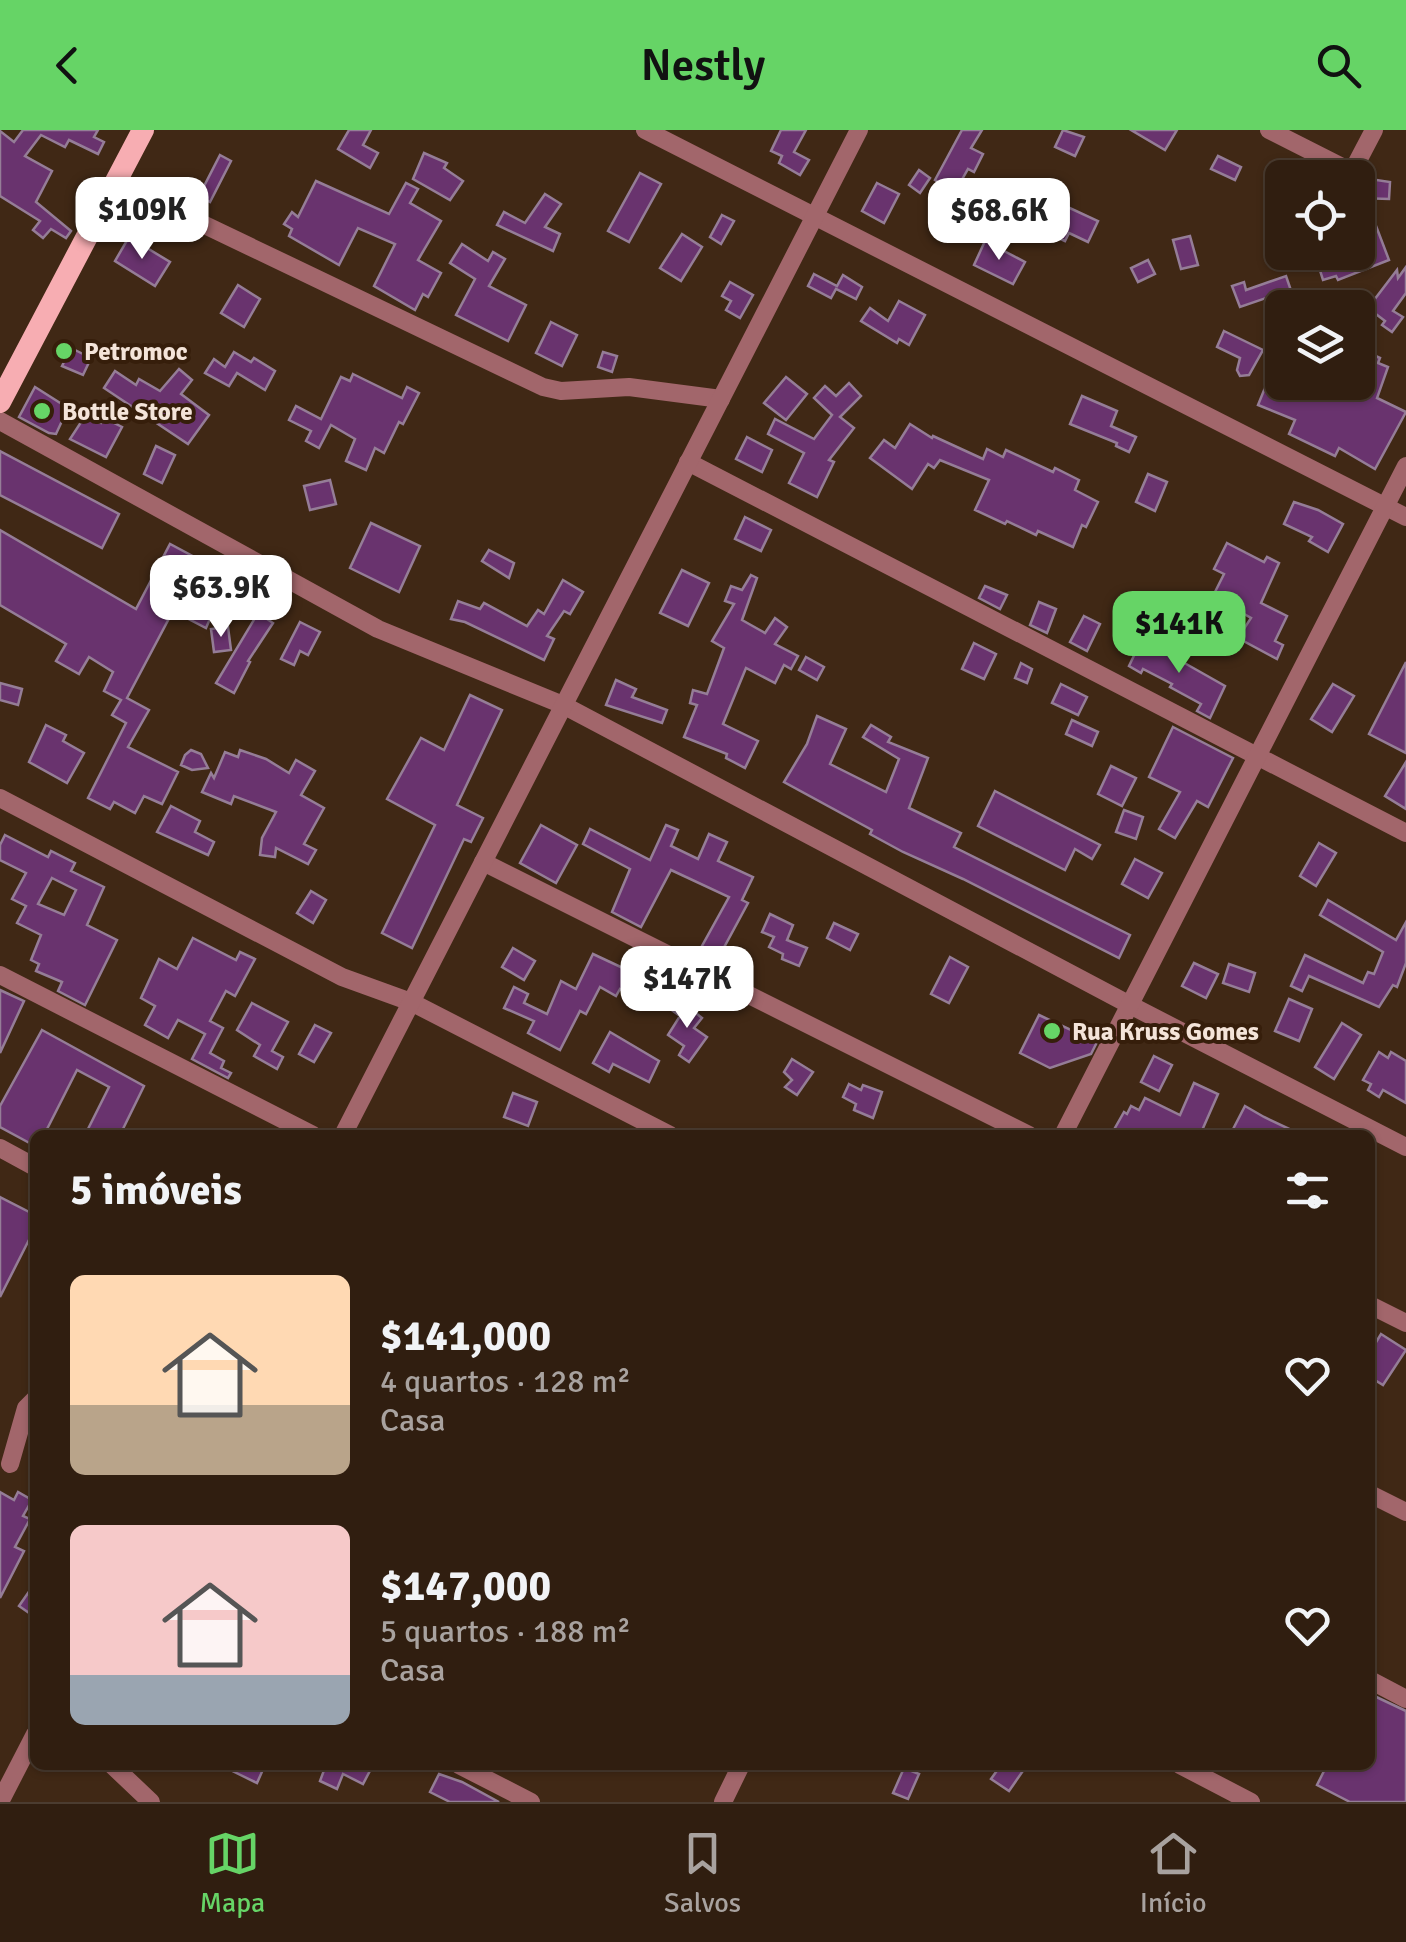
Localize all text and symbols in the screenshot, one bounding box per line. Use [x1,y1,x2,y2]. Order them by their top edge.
icon: back [40,38,95,93]
text: Nestly [641,38,765,93]
icon: search [1311,38,1366,93]
map controls [1265,160,1375,400]
button: locate [1265,160,1375,270]
pin: $109K [72,177,212,262]
pin: $68.6K [918,178,1080,263]
text: $109K [98,190,186,229]
text: $68.6K [950,191,1048,230]
button: layers [1265,290,1375,400]
place label: Petromoc [84,336,188,367]
marker: Petromoc [53,340,75,362]
place label: Bottle Store [62,396,193,427]
marker: Bottle Store [31,400,53,422]
pin: $63.9K [140,555,302,640]
text: $63.9K [172,568,270,607]
pin: $141K [1109,591,1249,676]
text: $141K [1135,604,1223,643]
pin: $147K [617,946,757,1031]
text: $147K [643,959,731,998]
place label: Rua Kruss Gomes [1072,1016,1259,1047]
marker: Rua Kruss Gomes [1041,1020,1063,1042]
icon: filters [1280,1163,1335,1218]
text: 5 imóveis [70,1165,242,1216]
text: $141,000 [380,1311,551,1362]
icon: home [150,1315,270,1435]
icon: heart [1280,1348,1335,1403]
text: 4 quartos · 128 m² [380,1362,631,1401]
text: Casa [380,1401,446,1440]
text: $147,000 [380,1561,551,1612]
icon: home [150,1565,270,1685]
icon: heart [1280,1598,1335,1653]
text: 5 quartos · 188 m² [380,1612,631,1651]
text: Casa [380,1651,446,1690]
tab: Mapa [199,1826,265,1920]
tab: Salvos [664,1826,741,1920]
tab: Início [1140,1826,1207,1920]

